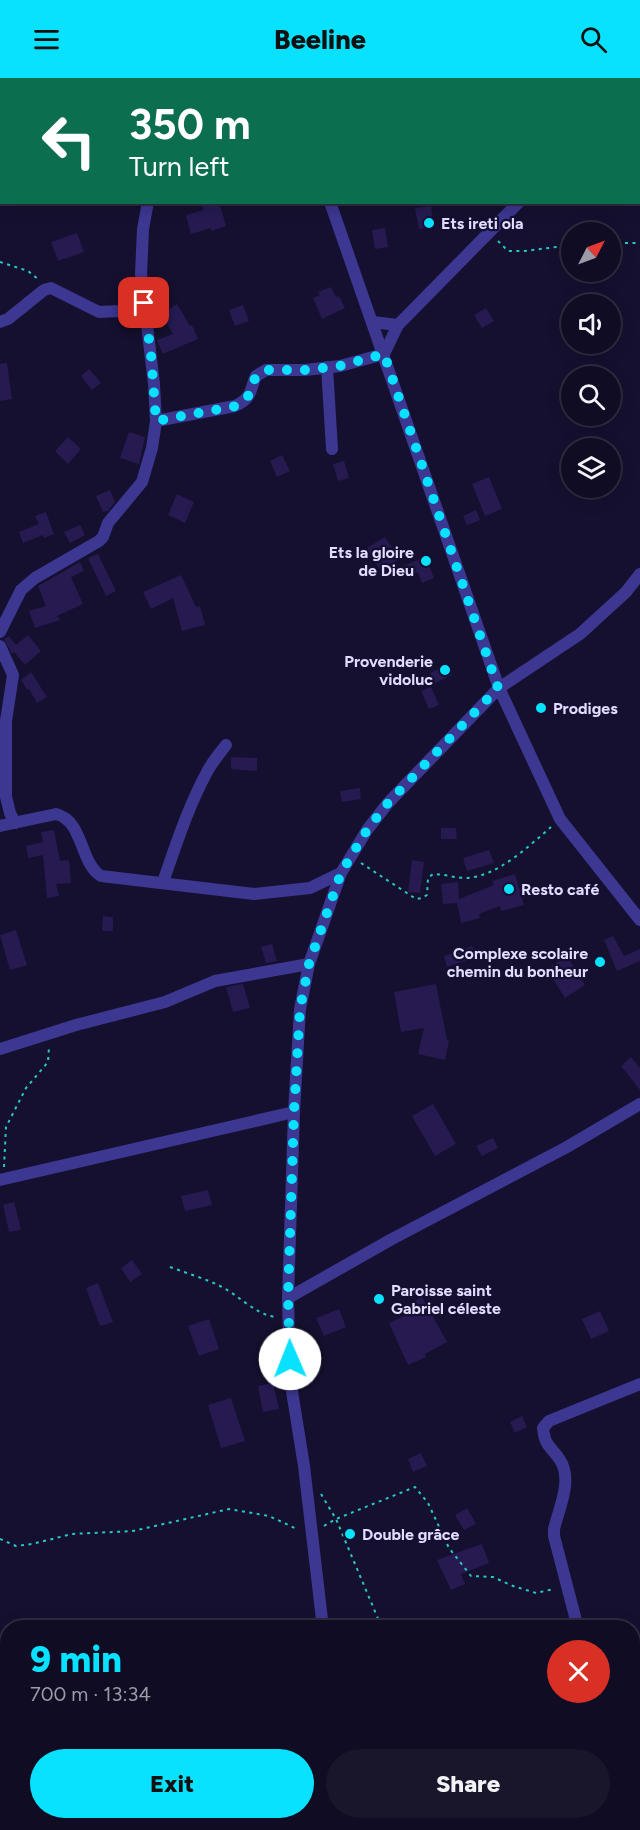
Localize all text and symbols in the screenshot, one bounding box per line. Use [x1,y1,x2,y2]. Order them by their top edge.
icon: menu [30,23,63,56]
text: Beeline [274,23,366,56]
icon: search [577,23,610,56]
text: 350 m [129,99,251,150]
icon: left [30,102,108,180]
text: Turn left [129,150,229,183]
place label: Ets ireti ola [441,214,523,233]
marker: Ets ireti ola [422,216,436,230]
north arrow [561,222,621,282]
map controls [561,222,621,498]
pin [118,277,169,328]
icon: arrive [127,286,160,319]
button: sound [561,294,621,354]
button: search [561,366,621,426]
button: layers [561,438,621,498]
place label: Ets la gloire de Dieu [329,543,414,580]
marker: Ets la gloire de Dieu [419,554,433,568]
place label: Provenderie vidoluc [344,652,433,689]
marker: Provenderie vidoluc [438,663,452,677]
place label: Prodiges [553,699,618,718]
marker: Prodiges [534,701,548,715]
place label: Resto café [521,880,599,899]
marker: Resto café [502,882,516,896]
place label: Complexe scolaire chemin du bonheur [447,944,588,981]
marker: Complexe scolaire chemin du bonheur [593,955,607,969]
place label: Paroisse saint Gabriel céleste [391,1281,501,1318]
marker: Paroisse saint Gabriel céleste [372,1292,386,1306]
position arrow [258,1327,322,1391]
place label: Double grâce [362,1525,460,1544]
marker: Double grâce [343,1527,357,1541]
text: 9 min [30,1638,122,1681]
button: close [547,1640,610,1703]
text: 700 m · 13:34 [30,1682,151,1706]
button: Exit [30,1749,314,1818]
button: Share [326,1749,610,1818]

